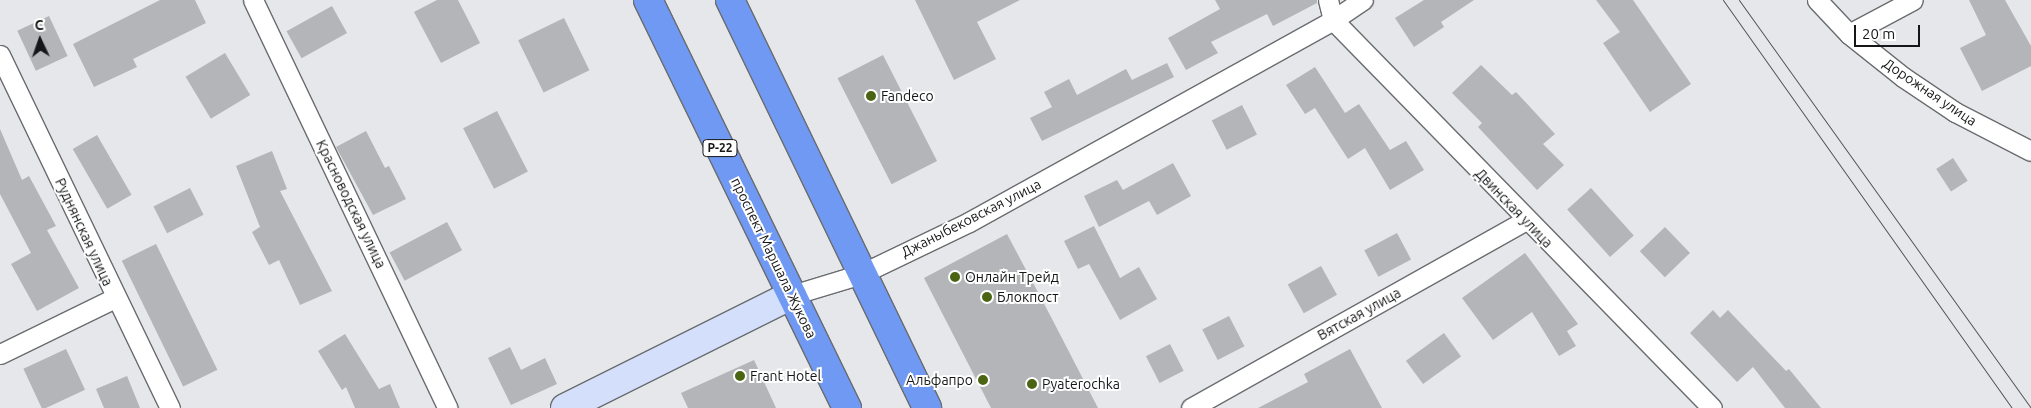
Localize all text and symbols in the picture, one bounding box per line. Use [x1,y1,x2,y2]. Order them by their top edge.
north arrow [15,15,65,65]
scale bar [1856,15,1922,47]
text: С [34,17,44,33]
text: 20 m [1862,25,1895,42]
street label: Дорожная улица [1880,55,1980,129]
place label: Fandeco [881,88,934,104]
marker: Fandeco [865,90,877,102]
street label: Красноводская улица [313,137,389,271]
road number: Р-22 [701,138,739,158]
street label: Двинская улица [1472,165,1556,251]
street label: Руднянская улица [52,175,116,289]
street label: проспект Маршала Жукова [728,175,820,341]
street label: Джаныбековская улица [898,175,1044,261]
place label: Онлайн Трейд [965,269,1059,285]
marker: Онлайн Трейд [949,271,961,283]
street label: Вятская улица [1314,284,1404,344]
place label: Блокпост [997,289,1058,305]
marker: Блокпост [981,291,993,303]
place label: Frant Hotel [750,368,821,384]
marker: Frant Hotel [734,370,746,382]
place label: Альфапро [906,372,973,388]
marker: Альфапро [977,374,989,386]
place label: Pyaterochka [1042,376,1120,392]
marker: Pyaterochka [1026,378,1038,390]

